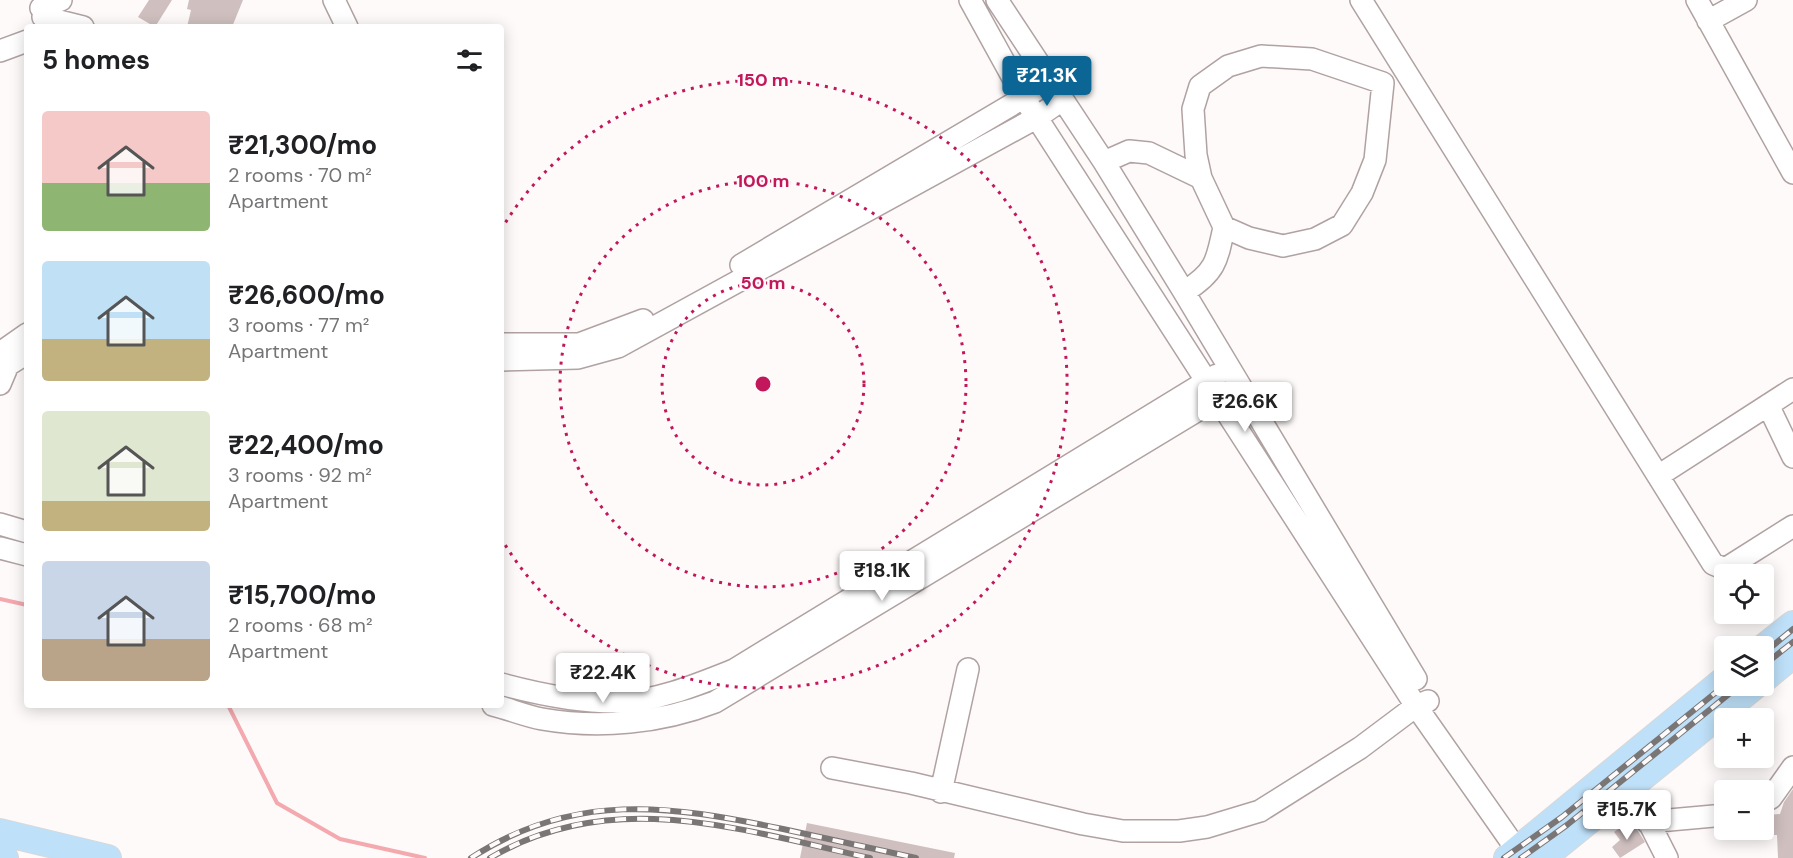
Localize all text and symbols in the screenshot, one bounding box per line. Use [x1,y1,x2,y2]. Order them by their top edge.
text: 5 homes [42,43,150,77]
icon: filters [453,44,486,77]
pin: ₹21.3K [998,56,1096,107]
text: ₹21.3K [1016,62,1078,88]
text: 150 m [737,68,789,92]
text: ₹21,300/mo [228,128,377,162]
icon: home [90,135,162,207]
text: 2 rooms · 70 m² [228,162,372,188]
text: 100 m [736,169,790,193]
text: Apartment [228,188,328,214]
text: 50 m [740,271,786,295]
text: ₹26,600/mo [228,278,385,312]
icon: home [90,285,162,357]
text: 3 rooms · 77 m² [228,312,369,338]
text: Apartment [228,338,328,364]
centre of rings [753,374,773,394]
pin: ₹26.6K [1196,382,1294,433]
text: ₹26.6K [1212,388,1278,414]
text: ₹22,400/mo [228,428,384,462]
icon: home [90,435,162,507]
text: 3 rooms · 92 m² [228,462,372,488]
text: Apartment [228,488,328,514]
pin: ₹18.1K [833,551,931,602]
text: ₹18.1K [854,557,910,583]
map controls [1714,564,1774,840]
button: locate [1714,564,1774,624]
text: ₹15,700/mo [228,578,376,612]
icon: home [90,585,162,657]
text: 2 rooms · 68 m² [228,612,373,638]
button: layers [1714,636,1774,696]
text: Apartment [228,638,328,664]
pin: ₹22.4K [554,653,652,704]
text: ₹22.4K [570,659,636,685]
button: + [1714,708,1774,768]
button: − [1714,780,1774,840]
pin: ₹15.7K [1578,790,1676,841]
text: ₹15.7K [1597,796,1657,822]

